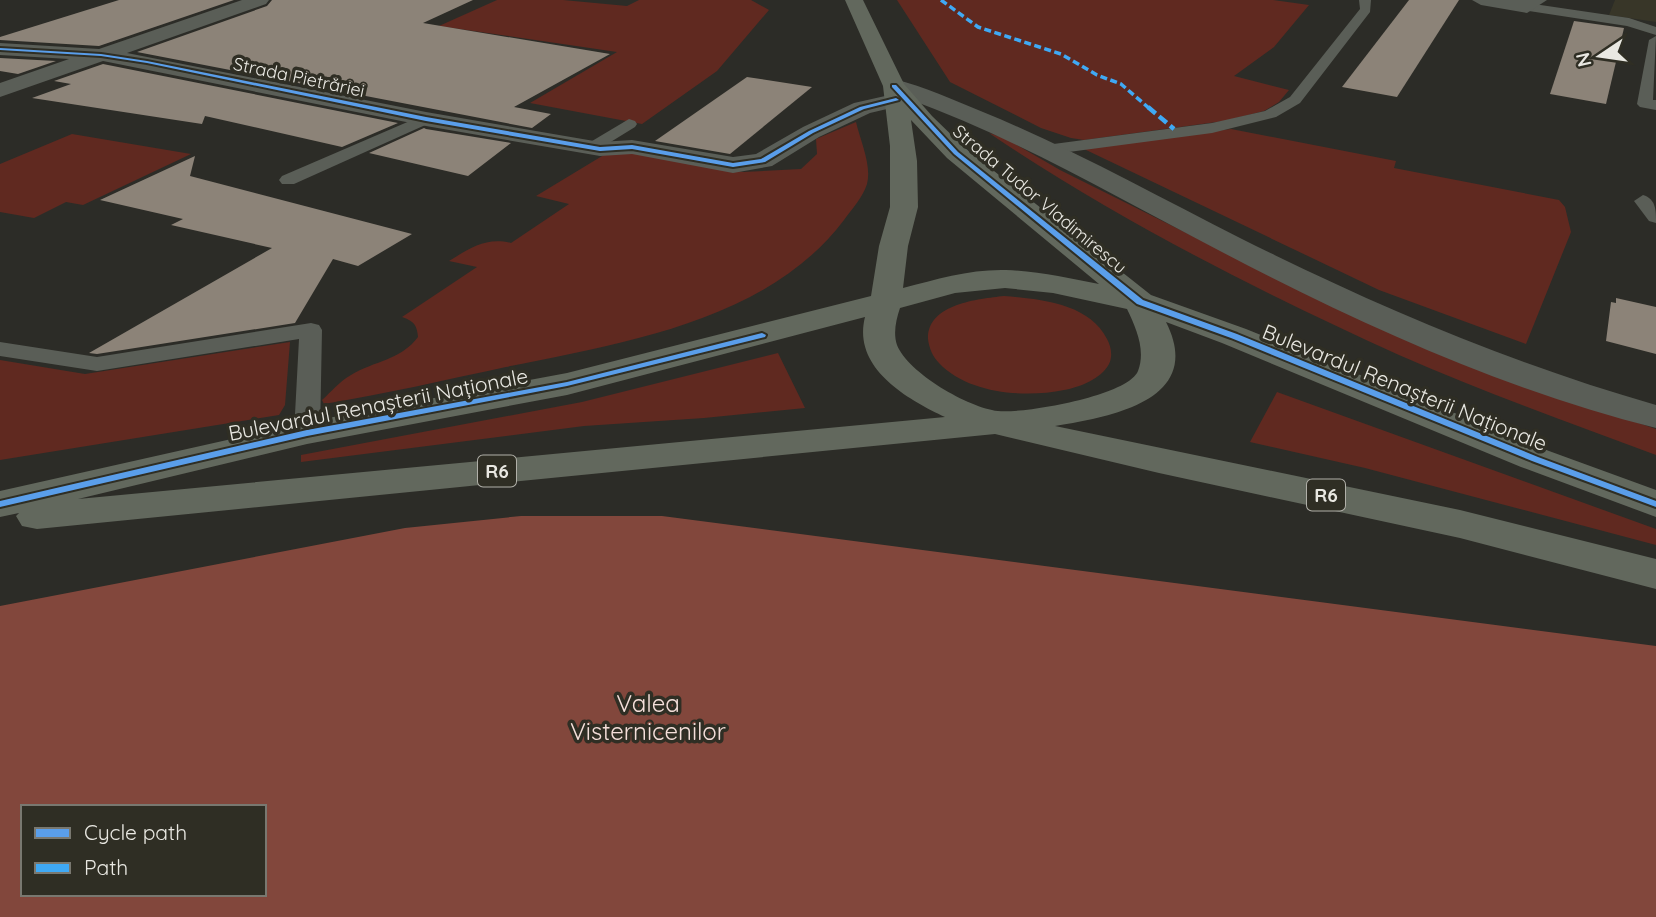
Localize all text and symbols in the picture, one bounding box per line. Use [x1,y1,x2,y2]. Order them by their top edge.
north arrow [1565,21,1635,91]
text: N [1570,50,1597,69]
street label: Strada Pietrăriei [231,52,367,102]
street label: Strada Tudor Vladimirescu [948,120,1132,278]
street label: Bulevardul Renașterii Naționale [1259,318,1551,456]
street label: Bulevardul Renașterii Naționale [226,362,530,446]
road number: R6 [478,456,516,486]
road number: R6 [1307,480,1345,510]
park label: Valea Visternicenilor [570,688,726,746]
legend [21,805,266,896]
text: Cycle path [84,819,187,845]
text: Path [84,854,128,880]

